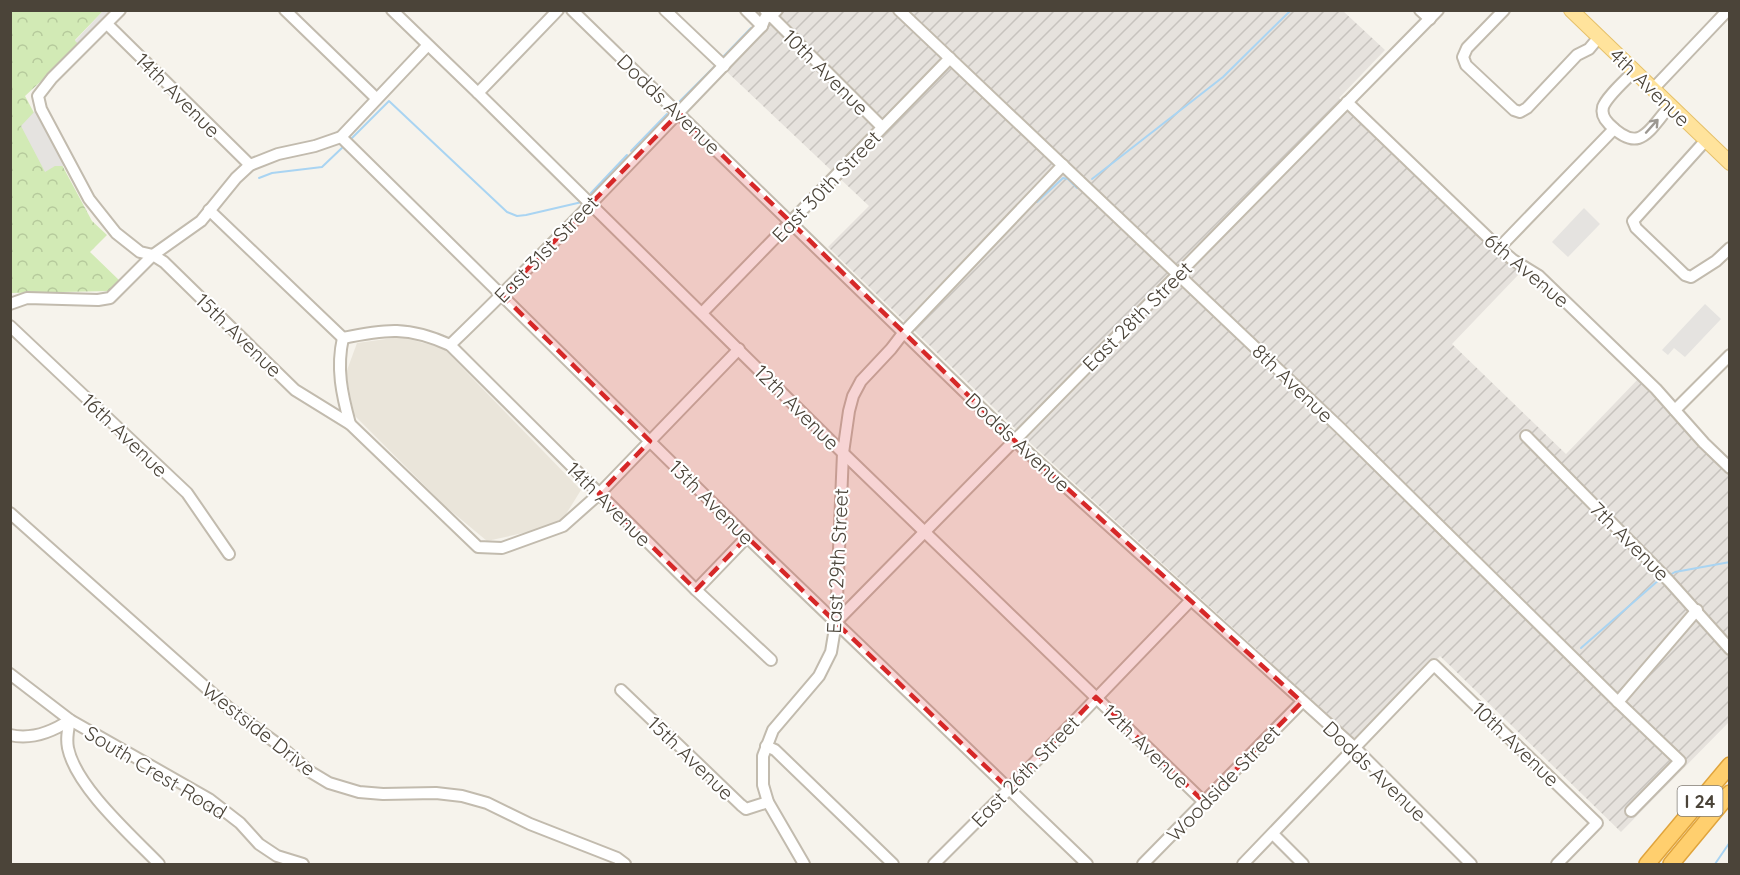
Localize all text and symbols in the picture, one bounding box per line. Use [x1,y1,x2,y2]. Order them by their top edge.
street label: 10th Avenue [778,24,874,120]
street label: 4th Avenue [1604,42,1696,132]
street label: 14th Avenue [130,47,226,143]
street label: Dodds Avenue [612,48,726,160]
one-way arrow [1645,119,1659,134]
street label: East 30th Street [766,125,886,247]
street label: East 31st Street [489,190,604,308]
street label: 6th Avenue [1480,227,1574,313]
street label: East 28th Street [1077,256,1197,376]
street label: 15th Avenue [191,288,287,382]
street label: 8th Avenue [1247,338,1339,428]
street label: 12th Avenue [749,359,845,455]
street label: Dodds Avenue [960,387,1076,497]
street label: 16th Avenue [77,388,173,482]
street label: 13th Avenue [664,454,760,550]
street label: 14th Avenue [561,456,657,552]
street label: East 29th Street [821,487,853,634]
street label: 7th Avenue [1585,496,1675,586]
street label: Westside Drive [197,677,321,781]
street label: 10th Avenue [1467,696,1565,792]
street label: 12th Avenue [1098,699,1194,793]
street label: East 26th Street [966,710,1085,832]
street label: 15th Avenue [643,711,739,805]
street label: Dodds Avenue [1318,715,1432,827]
street label: Woodside Street [1161,719,1285,847]
street label: South Crest Road [80,720,232,824]
road number: I 24 [1678,786,1722,816]

